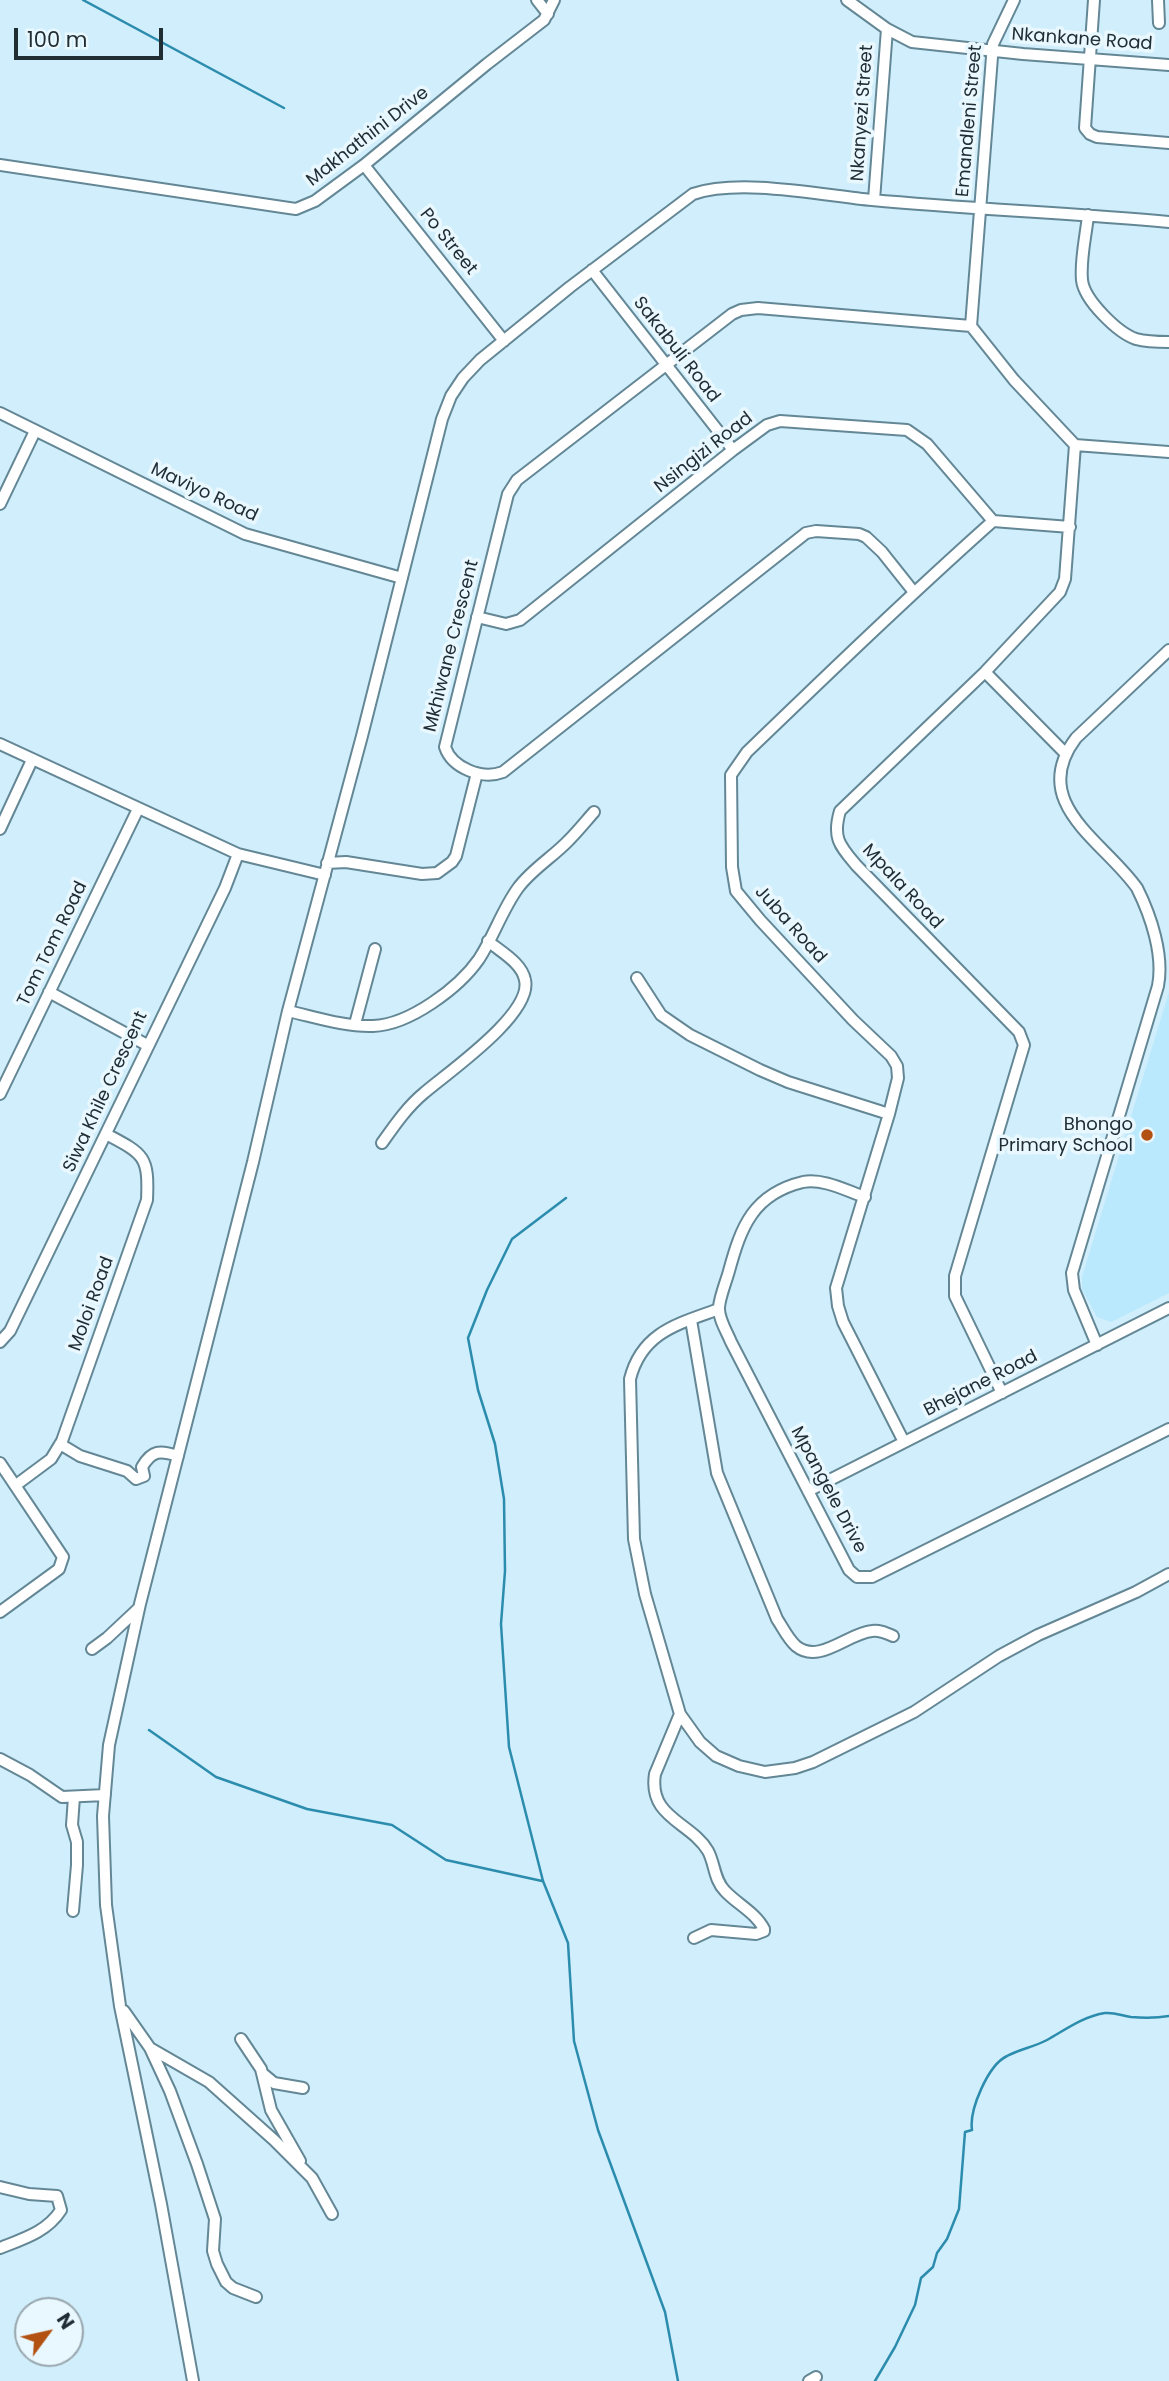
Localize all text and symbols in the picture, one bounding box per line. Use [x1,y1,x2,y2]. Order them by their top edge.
scale bar [18,14,166,58]
street label: Nkankane Road [1011,24,1153,56]
text: 100 m [27,25,87,54]
street label: Nkanyezi Street [847,44,879,182]
street label: Emandleni Street [953,44,987,198]
street label: Makhathini Drive [303,83,433,191]
street label: Po Street [415,204,481,280]
street label: Sakabuli Road [628,293,724,407]
street label: Nsingizi Road [651,408,757,498]
street label: Maviyo Road [147,459,261,527]
street label: Mkhiwane Crescent [420,558,484,734]
street label: Mpala Road [857,840,947,934]
street label: Tom Tom Road [13,878,93,1010]
street label: Juba Road [750,882,830,968]
street label: Siwa Khile Crescent [59,1008,153,1176]
place label: Bhongo Primary School [999,1114,1133,1156]
marker: Bhongo Primary School [1139,1127,1155,1143]
street label: Moloi Road [65,1254,119,1354]
street label: Bhejane Road [921,1346,1041,1422]
street label: Mpangele Drive [786,1423,870,1557]
north arrow [14,2297,84,2367]
text: N [50,2308,81,2335]

